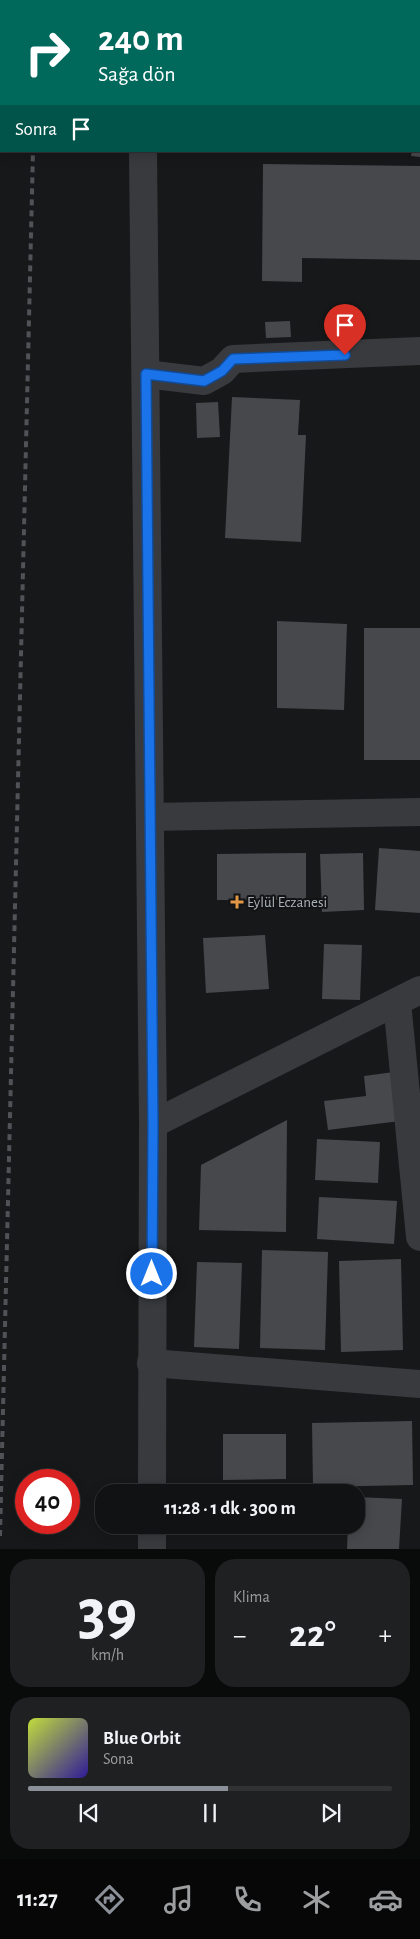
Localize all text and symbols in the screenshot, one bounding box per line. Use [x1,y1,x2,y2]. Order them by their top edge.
icon: right [15,20,80,85]
text: 240 m [98,22,184,57]
text: Sağa dön [98,63,176,85]
icon: arrive [67,115,95,143]
text: Sonra [15,120,57,139]
pin [324,304,366,355]
icon: arrive [331,311,359,339]
place label: Eylül Eczanesi [247,895,327,910]
marker: Eylül Eczanesi [231,896,243,908]
position arrow [125,1247,177,1299]
speed limit sign: 40 [15,1469,80,1534]
text: 11:28 · 1 dk · 300 m [164,1499,296,1518]
text: 39 [78,1581,137,1646]
text: Klima [233,1589,270,1605]
text: 22° [289,1616,336,1654]
text: − [233,1622,246,1650]
text: + [379,1622,392,1650]
text: km/h [91,1647,124,1663]
text: Blue Orbit [103,1729,181,1748]
text: Sona [103,1751,134,1767]
icon: previous [75,1799,103,1827]
icon: pause [196,1799,224,1827]
icon: next [317,1799,345,1827]
icon: directions [92,1882,127,1917]
icon: music [161,1882,196,1917]
icon: phone [230,1882,265,1917]
icon: climate [299,1882,334,1917]
icon: car [368,1882,403,1917]
text: 11:27 [17,1888,58,1910]

